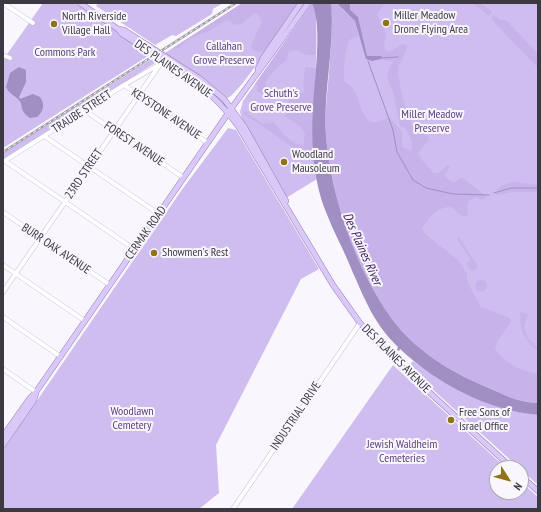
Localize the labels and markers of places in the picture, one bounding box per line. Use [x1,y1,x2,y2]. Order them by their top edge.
place label: Miller Meadow Drone Flying Area [394,9,468,37]
place label: North Riverside Village Hall [62,10,126,38]
marker: Miller Meadow Drone Flying Area [381,18,391,28]
marker: North Riverside Village Hall [49,19,59,29]
place label: Woodland Mausoleum [292,148,340,176]
marker: Woodland Mausoleum [279,157,289,167]
place label: Showmen's Rest [162,246,228,260]
marker: Showmen's Rest [149,248,159,258]
place label: Free Sons of Israel Office [459,406,510,434]
marker: Free Sons of Israel Office [446,415,456,425]

